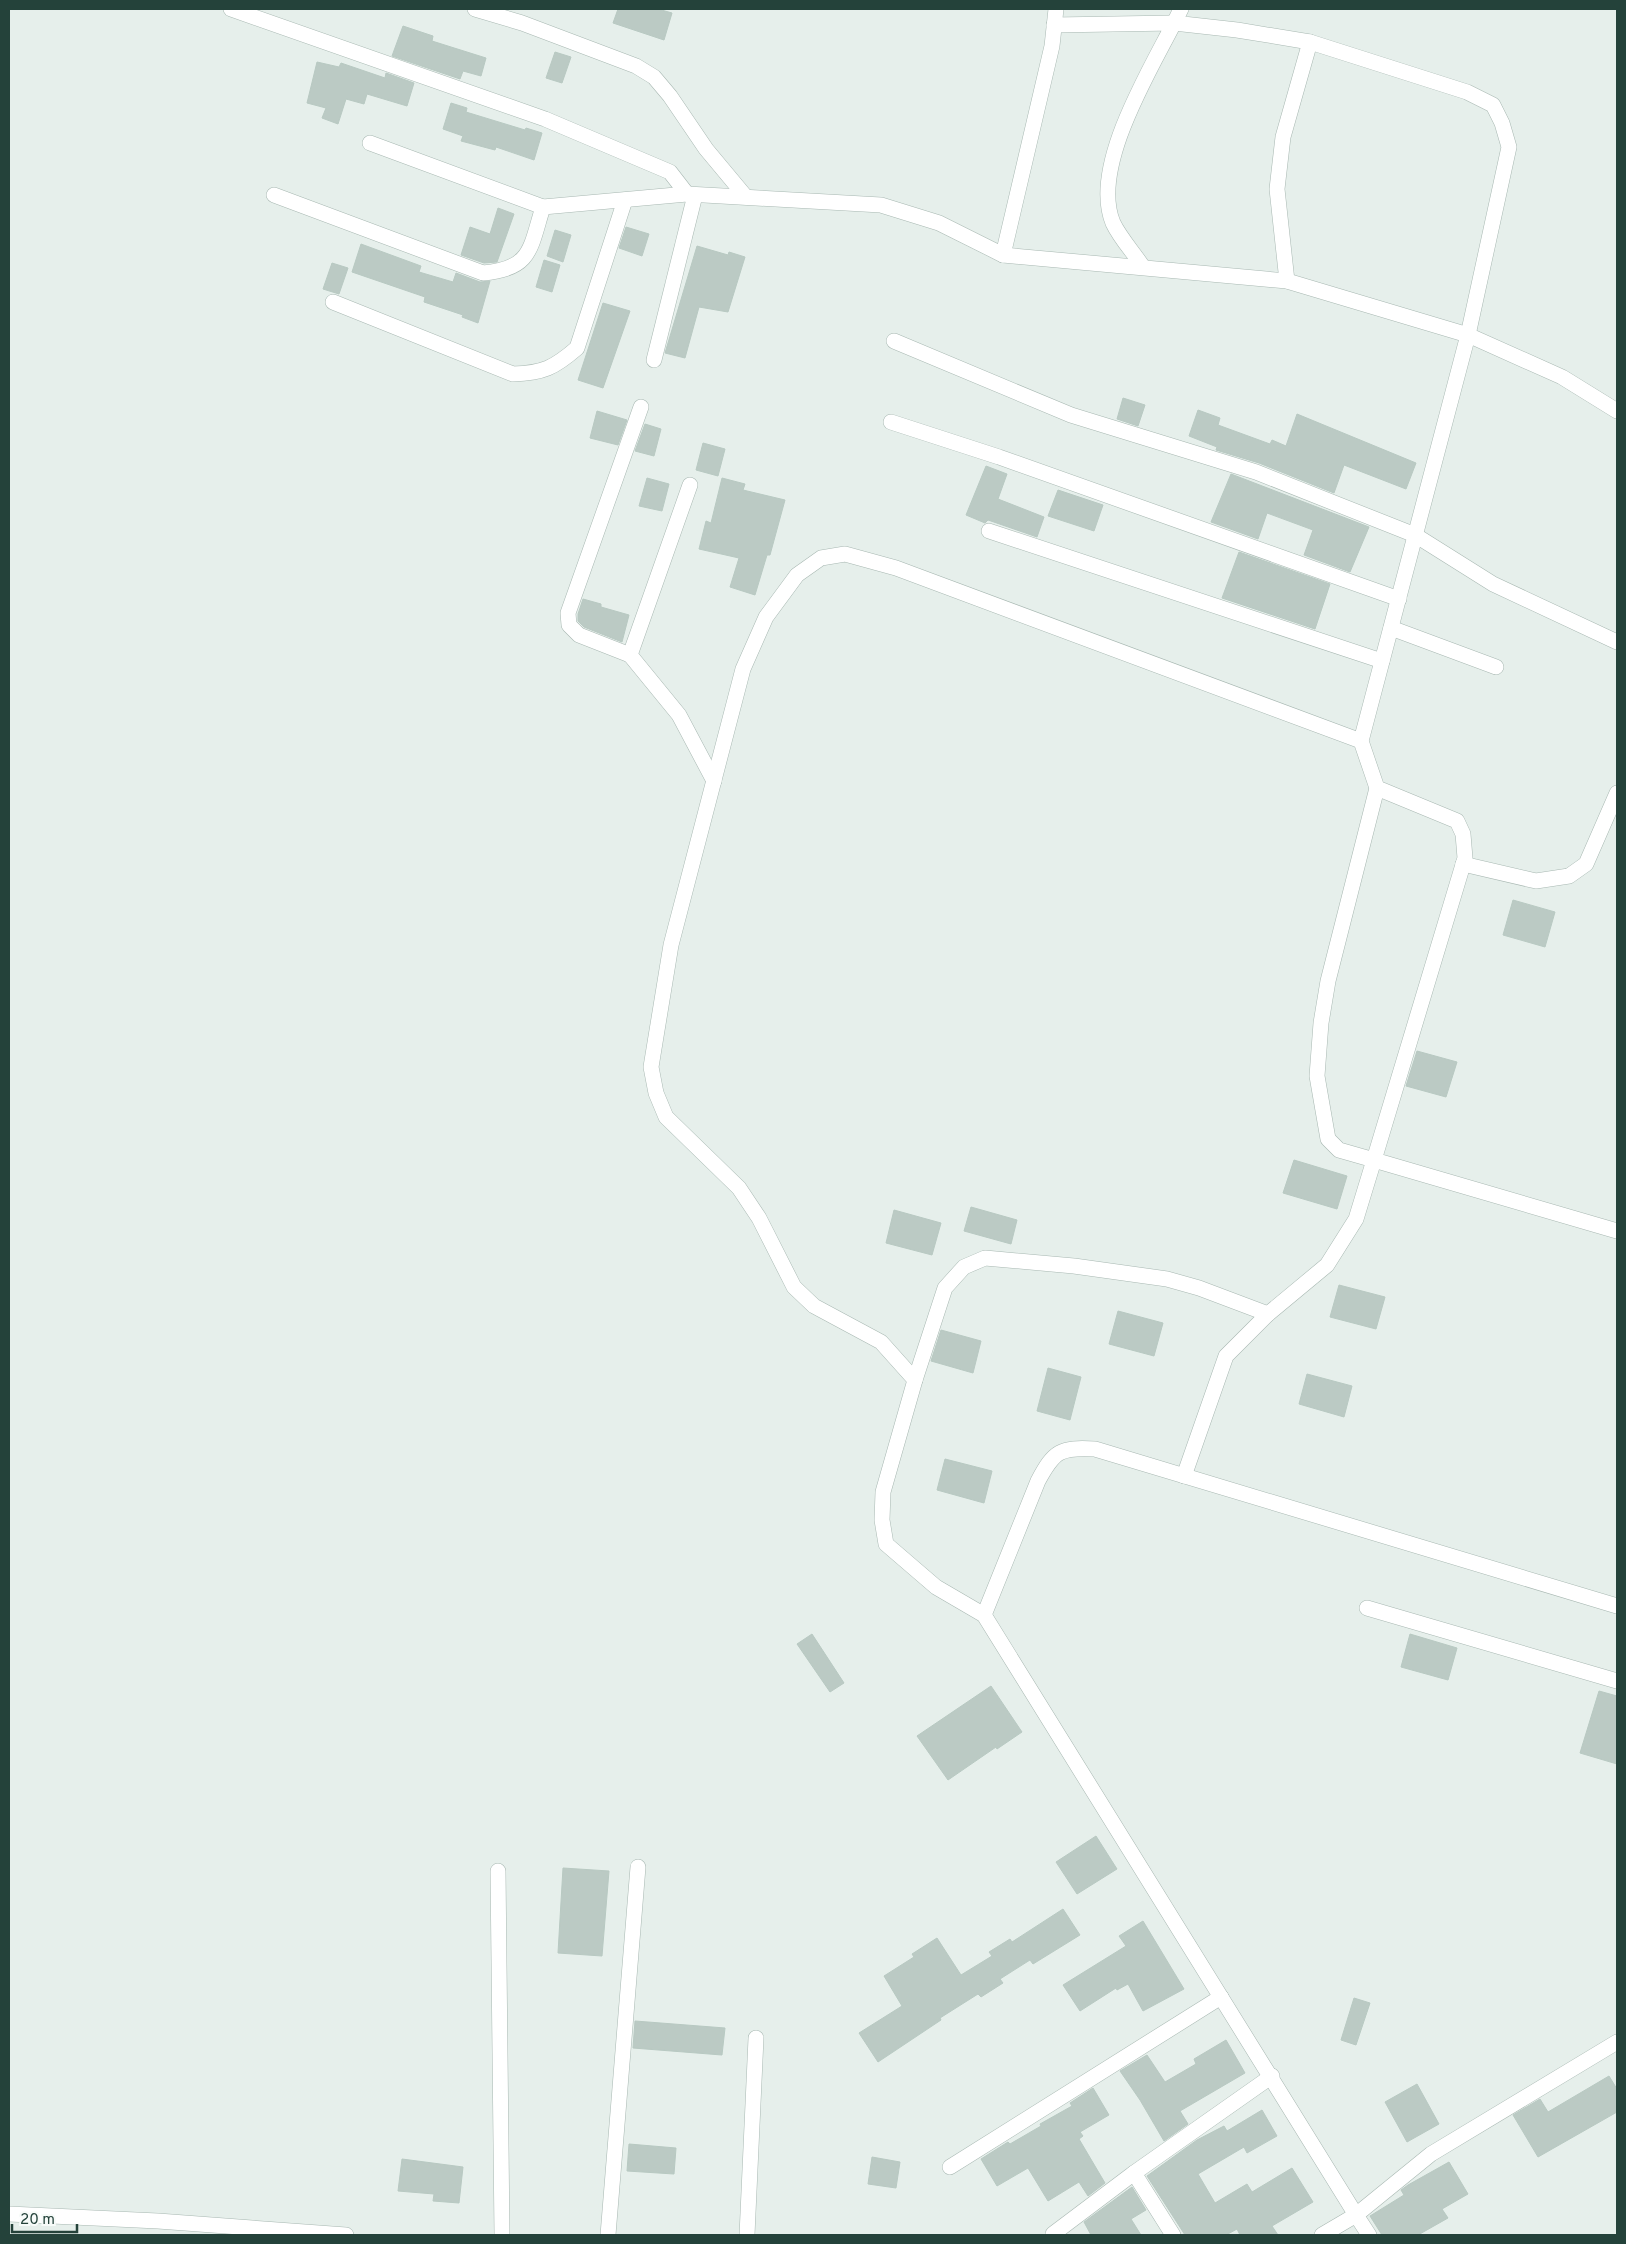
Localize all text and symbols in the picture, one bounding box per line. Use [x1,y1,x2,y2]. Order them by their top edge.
scale bar [12,2202,78,2234]
text: 20 m [20,2211,55,2230]

